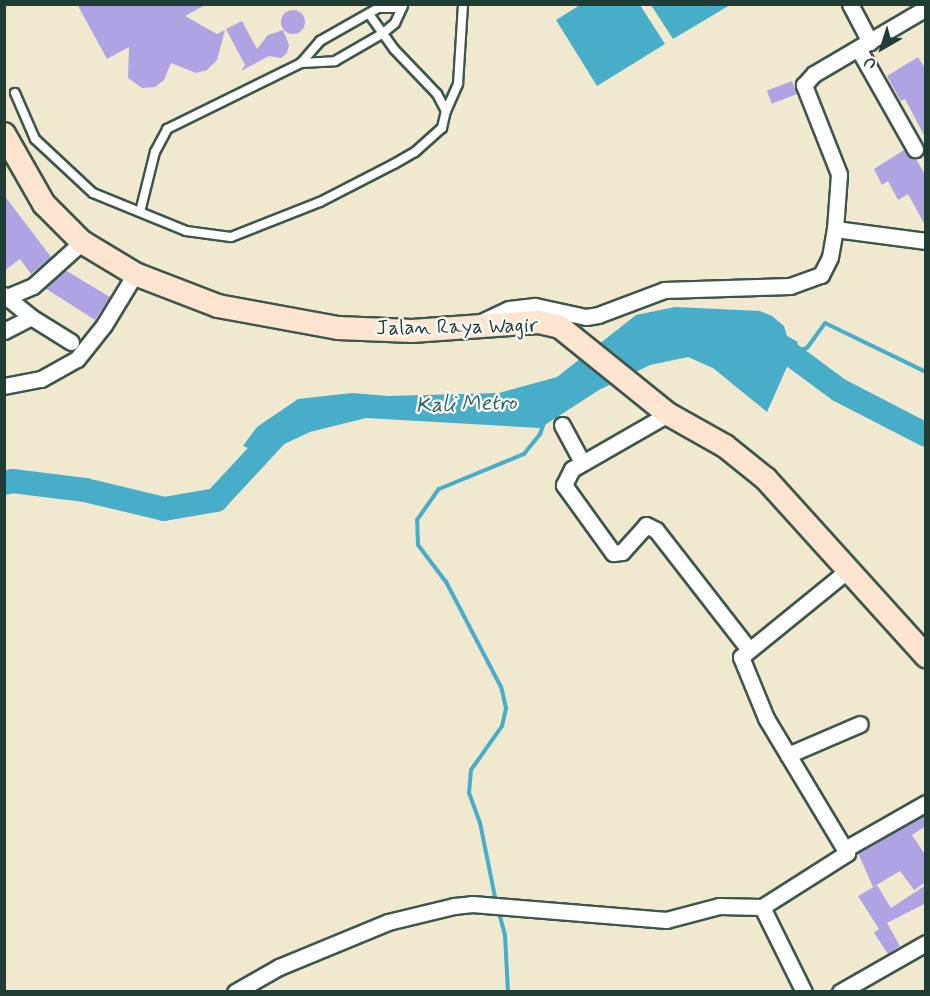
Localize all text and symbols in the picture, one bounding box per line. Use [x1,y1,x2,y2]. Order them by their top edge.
north arrow [852,18,912,78]
text: U [860,51,881,74]
street label: Jalan Raya Wagir [374,313,540,341]
water label: Kali Metro [415,390,517,420]

